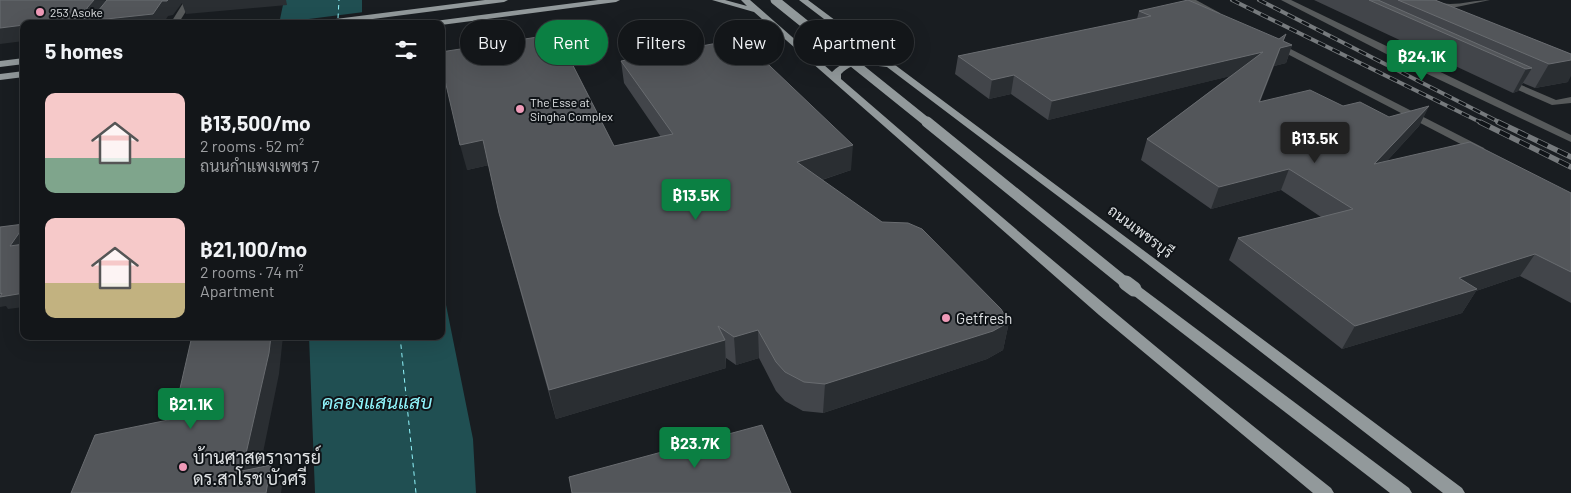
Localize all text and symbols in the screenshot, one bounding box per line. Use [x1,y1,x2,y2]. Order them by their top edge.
place label: 253 Asoke [50,5,103,19]
marker: 253 Asoke [34,6,46,18]
chip: Buy [460,20,525,65]
chip: Rent [535,20,608,65]
chip: Filters [618,20,704,65]
chip: New [714,20,784,65]
chip: Apartment [794,20,914,65]
icon: filters [392,36,420,64]
text: 5 homes [45,38,123,63]
pin: ฿24.1K [1381,39,1463,82]
text: ฿24.1K [1398,46,1446,65]
place label: The Esse at Singha Complex [530,95,613,123]
marker: The Esse at Singha Complex [514,103,526,115]
text: ฿13,500/mo [200,110,311,135]
icon: home [85,113,145,173]
pin: ฿13.5K [1274,121,1356,164]
text: ฿13.5K [1292,128,1338,147]
text: 2 rooms · 52 m² [200,136,304,155]
text: ถนนกำแพงเพชร 7 [200,156,319,175]
pin: ฿13.5K [655,178,737,221]
text: ฿13.5K [673,185,719,204]
street label: ถนนเพชรบุรี [1103,201,1177,264]
text: ฿21,100/mo [200,236,307,261]
icon: home [85,238,145,298]
text: 2 rooms · 74 m² [200,262,304,281]
text: Apartment [200,281,275,300]
place label: Getfresh [956,309,1012,327]
marker: Getfresh [940,312,952,324]
pin: ฿21.1K [150,388,232,430]
water label: คลองแสนแสบ [322,390,432,413]
text: ฿21.1K [169,394,213,413]
pin: ฿23.7K [654,426,736,469]
text: ฿23.7K [670,433,720,452]
place label: บ้านศาสตราจารย์ ดร.สาโรช บัวศรี [193,445,321,489]
marker: บ้านศาสตราจารย์ ดร.สาโรช บัวศรี [177,461,189,473]

